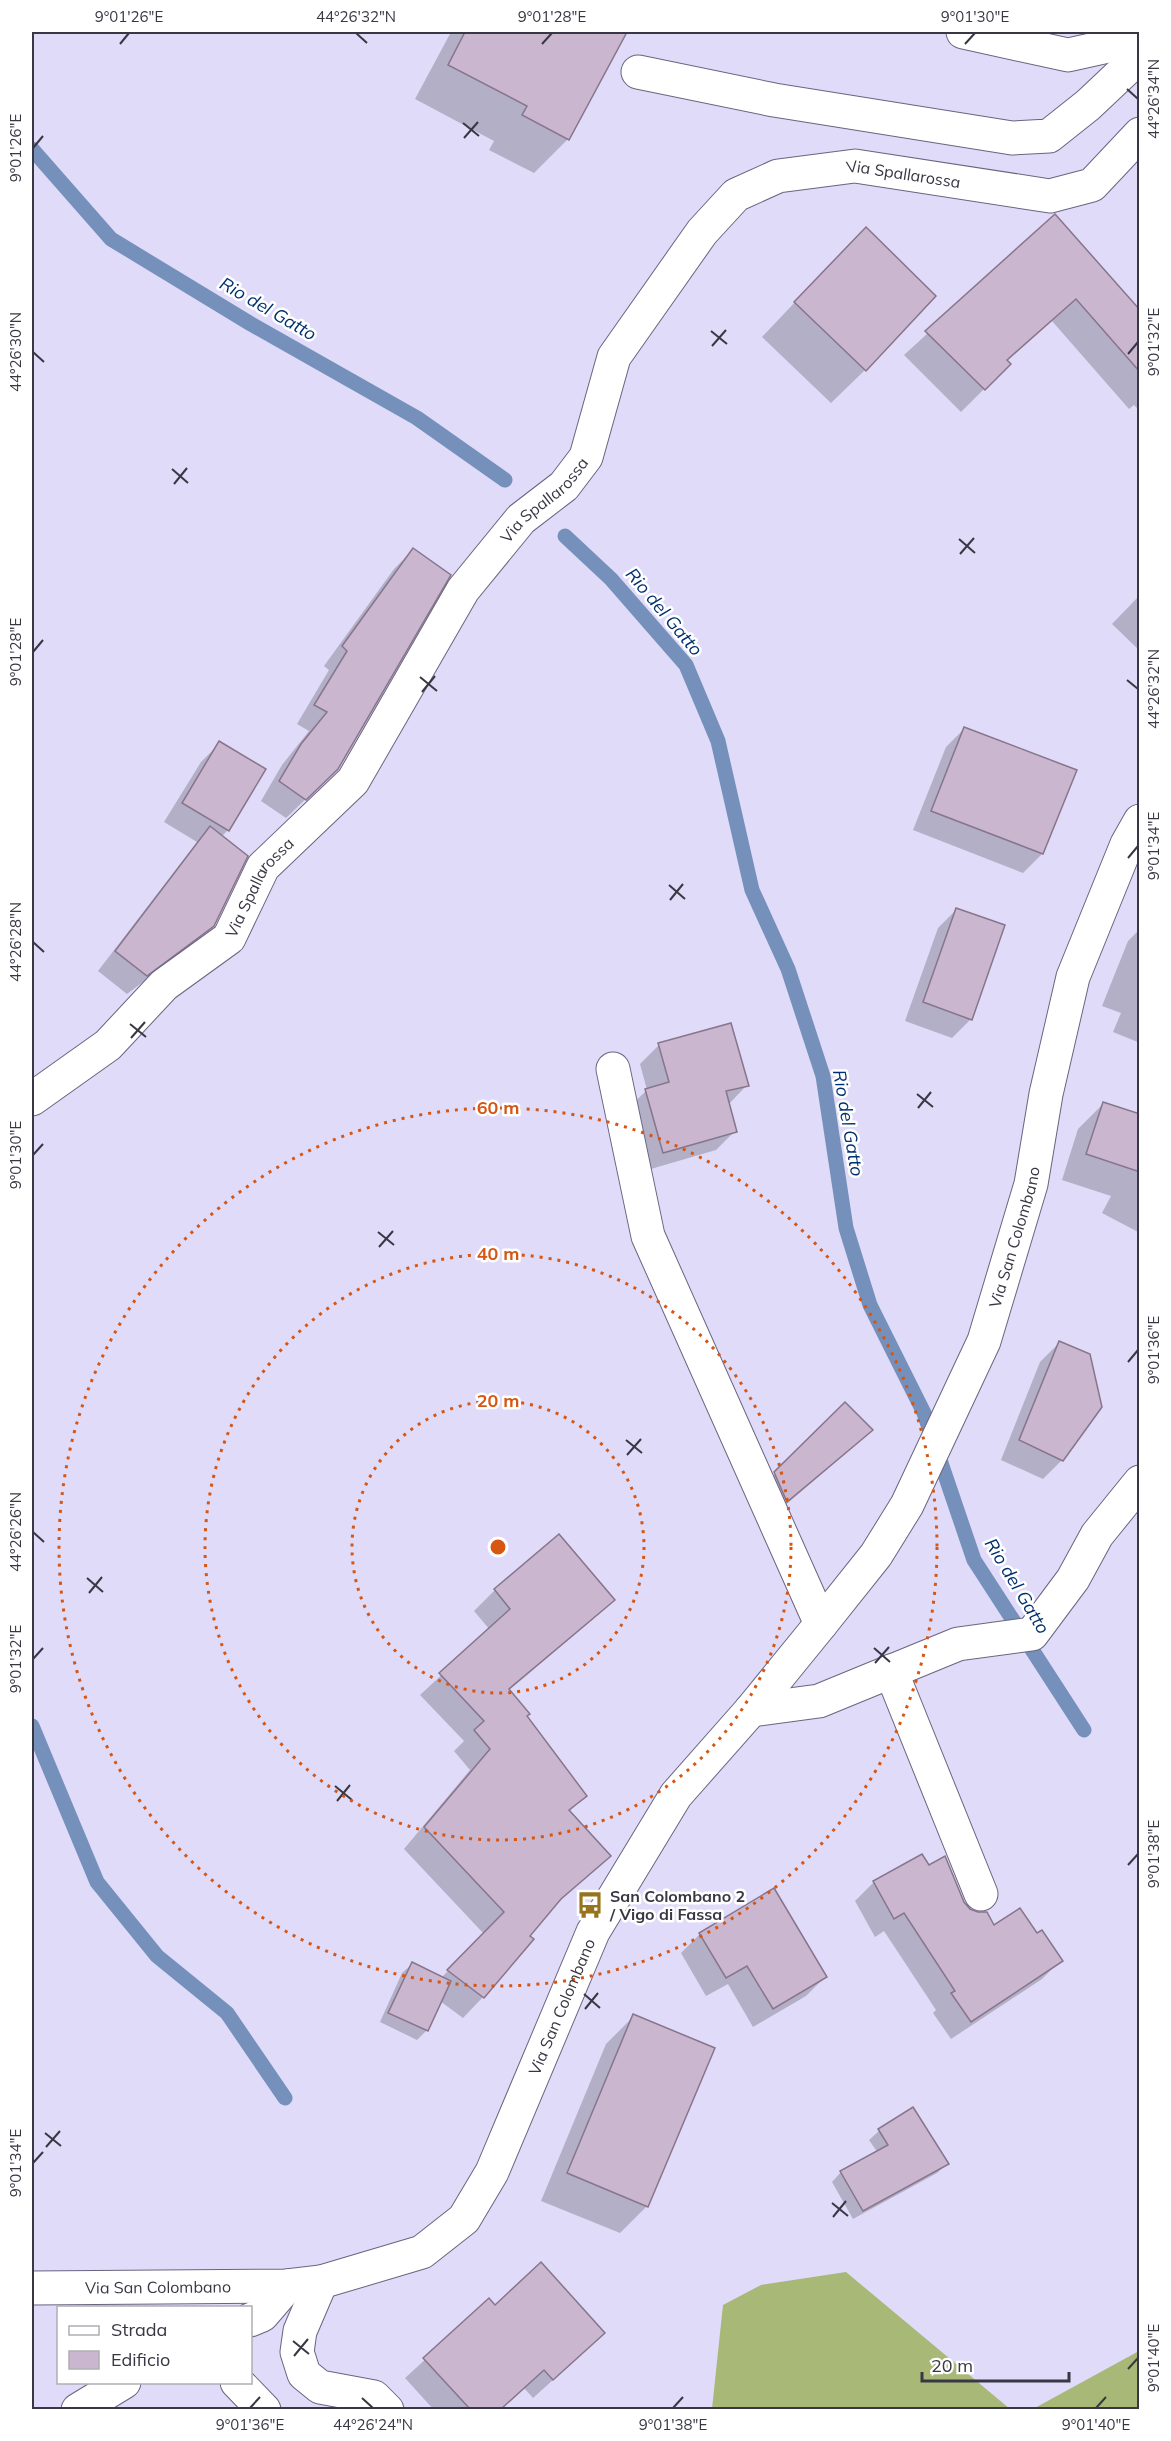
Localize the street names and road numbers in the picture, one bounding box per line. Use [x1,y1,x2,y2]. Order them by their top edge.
street label: Via Spallarossa [845,156,962,192]
street label: Via Spallarossa [496,453,592,547]
street label: Via Spallarossa [221,833,298,941]
street label: Via San Colombano [984,1165,1044,1310]
street label: Via San Colombano [524,1935,599,2078]
street label: Via San Colombano [85,2276,231,2298]

